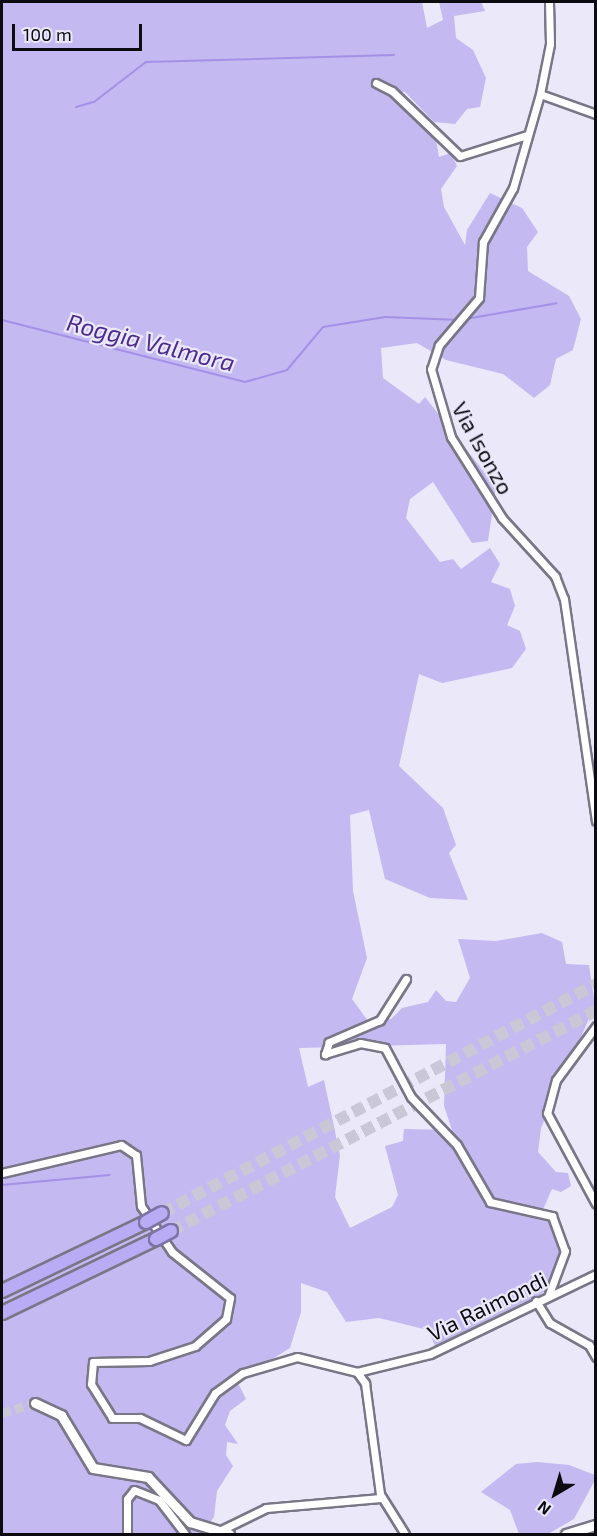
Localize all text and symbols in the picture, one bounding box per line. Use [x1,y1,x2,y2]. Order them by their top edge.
scale bar [15,12,146,50]
text: 100 m [23,23,72,45]
water label: Roggia Valmora [64,307,238,377]
street label: Via Isonzo [447,397,519,499]
street label: Via Raimondi [423,1266,551,1346]
north arrow [525,1464,585,1524]
text: N [533,1498,554,1520]

